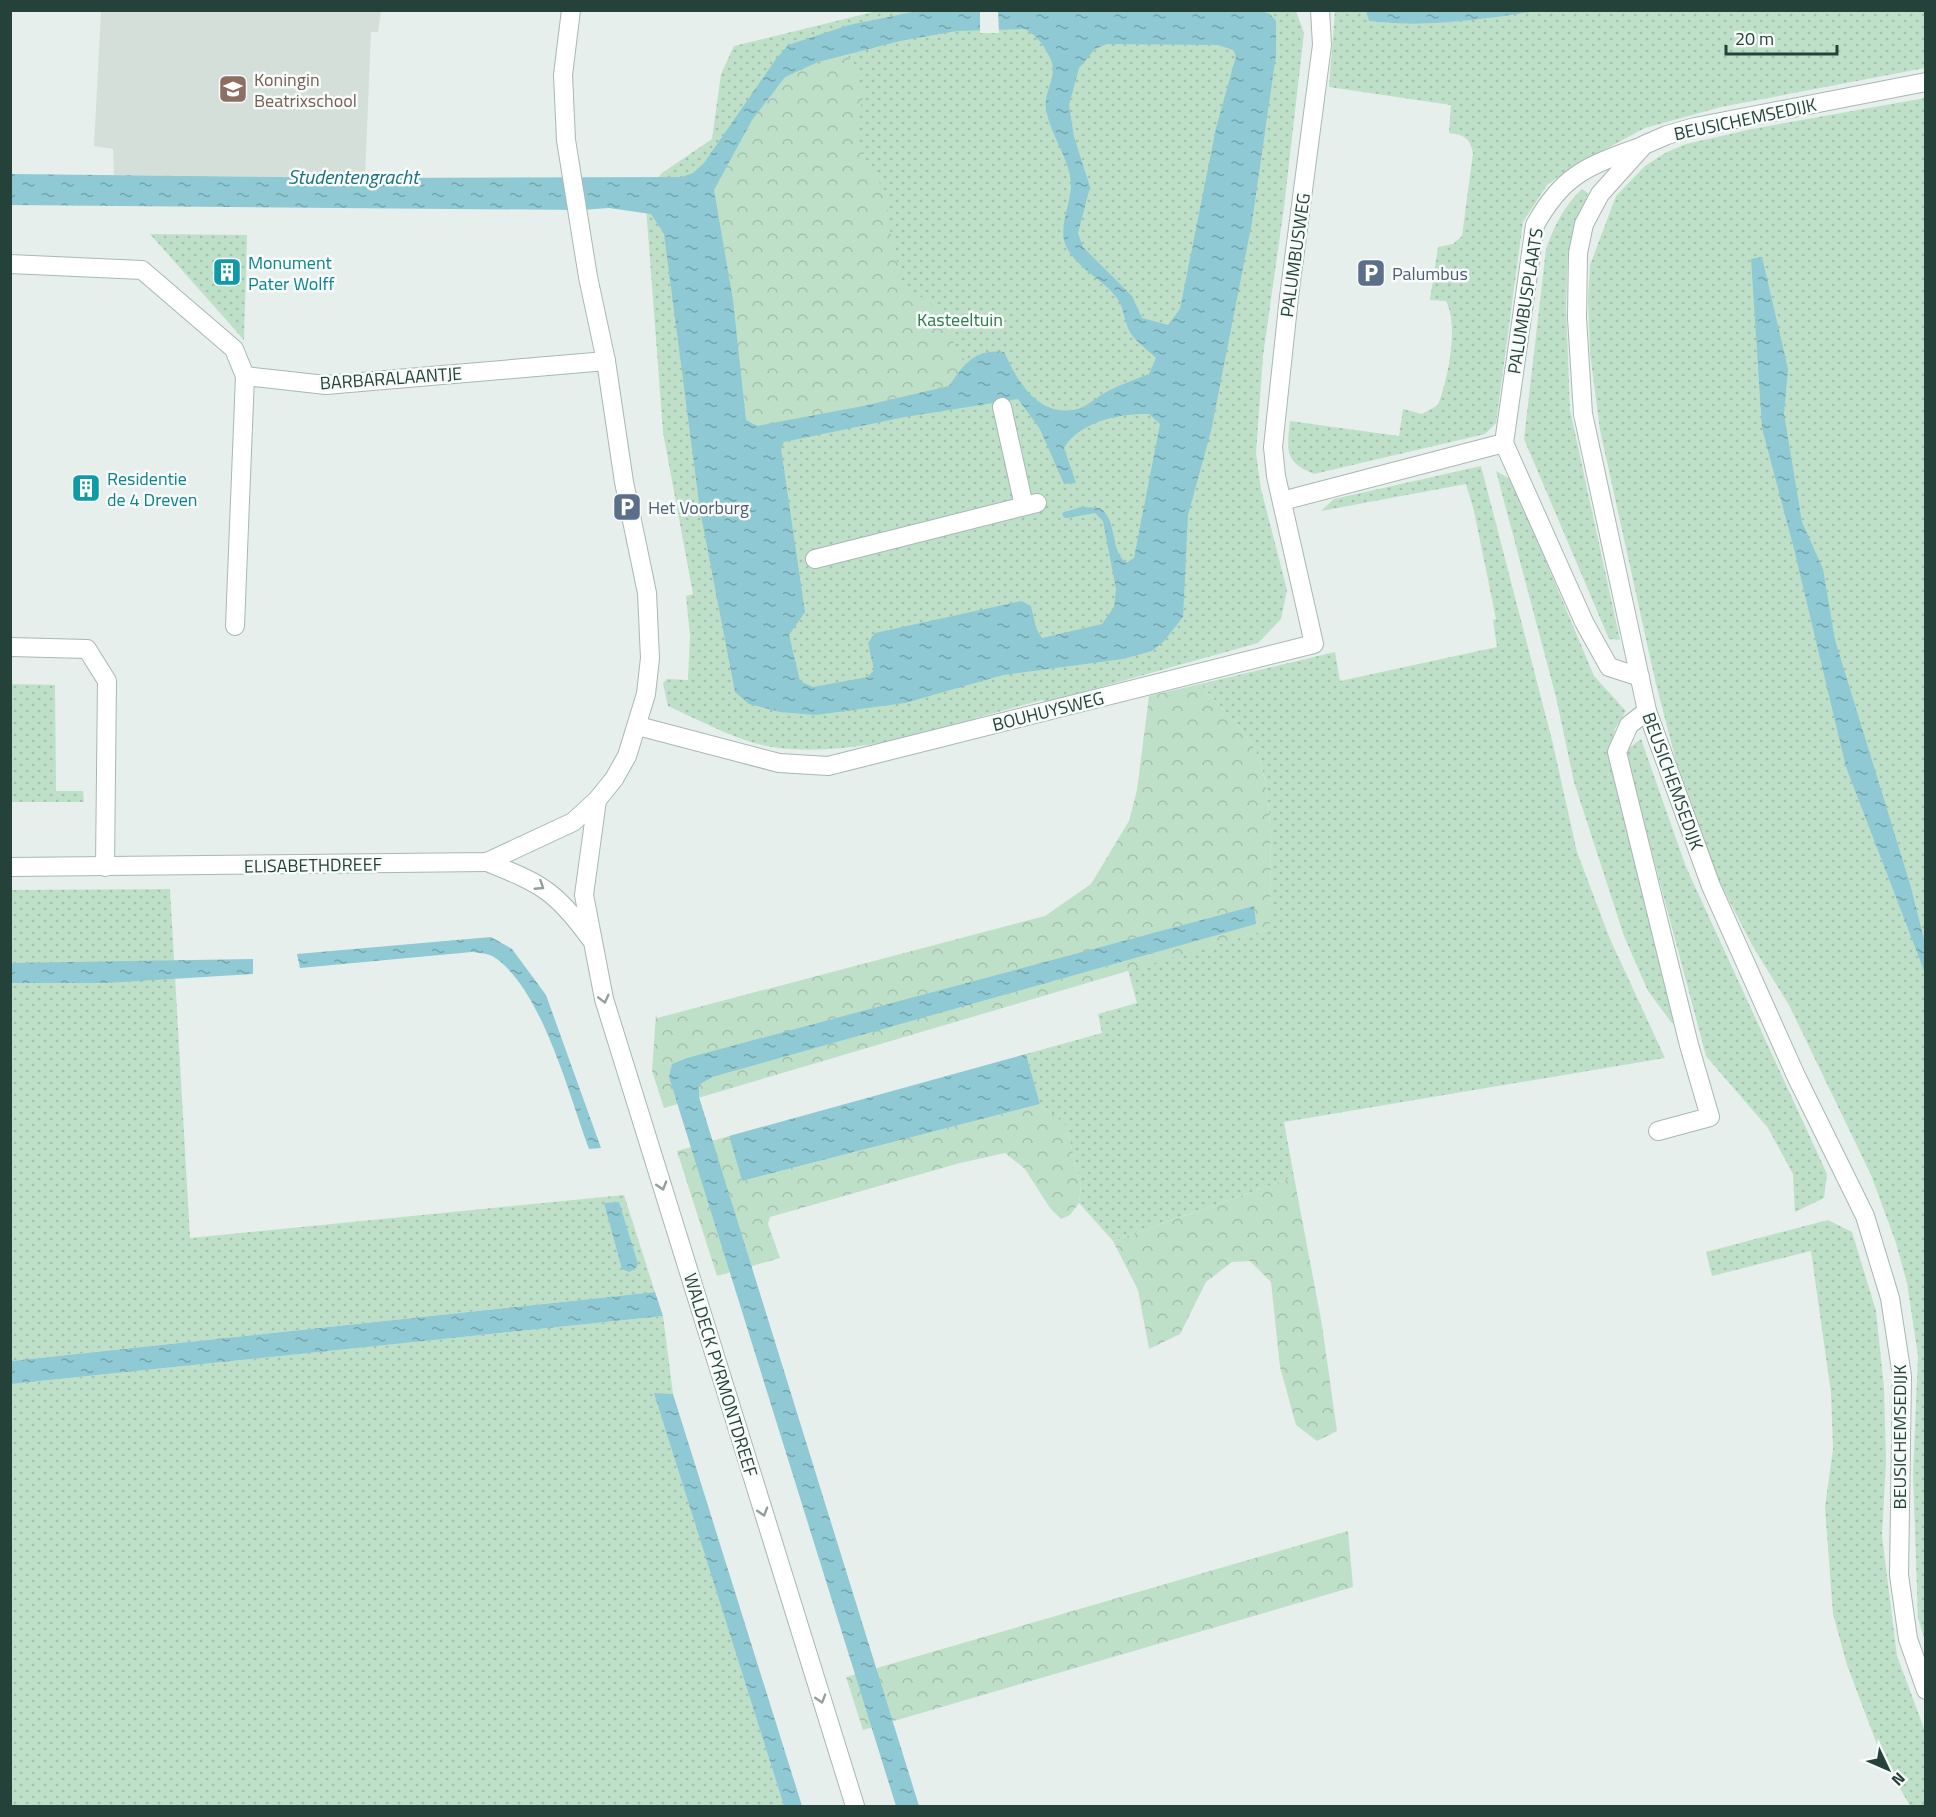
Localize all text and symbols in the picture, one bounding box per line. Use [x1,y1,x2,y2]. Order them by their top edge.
scale bar [1726,18,1837,56]
text: 20 m [1735,25,1774,52]
place label: Koningin Beatrixschool [254,66,357,114]
school or university icon: Koningin Beatrixschool [217,73,249,105]
street label: BEUSICHEMSEDIJK [1671,91,1819,147]
water label: Studentengracht [288,161,421,192]
street label: PALUMBUSWEG [1273,191,1317,319]
street label: PALUMBUSPLAATS [1500,226,1550,376]
place label: Monument Pater Wolff [248,249,334,297]
building icon: Monument Pater Wolff [211,256,243,288]
parking icon: Palumbus [1355,257,1387,289]
place label: Palumbus [1392,260,1468,287]
park label: Kasteeltuin [917,306,1003,333]
street label: BARBARALAANTJE [319,360,463,396]
place label: Residentie de 4 Dreven [107,465,197,513]
building icon: Residentie de 4 Dreven [70,472,102,504]
parking icon: Het Voorburg [611,491,643,523]
place label: Het Voorburg [648,494,749,521]
street label: BOUHUYSWEG [989,684,1107,738]
street label: BEUSICHEMSEDIJK [1636,708,1710,854]
street label: ELISABETHDREEF [244,850,382,880]
one-way arrow [534,879,545,890]
one-way arrow [597,994,610,1004]
one-way arrow [655,1180,667,1191]
street label: WALDECK PYRMONTDREEF [677,1270,765,1480]
street label: BEUSICHEMSEDIJK [1886,1365,1913,1509]
one-way arrow [756,1506,769,1517]
one-way arrow [814,1693,826,1703]
north arrow [1858,1739,1918,1799]
text: N [1886,1767,1911,1792]

